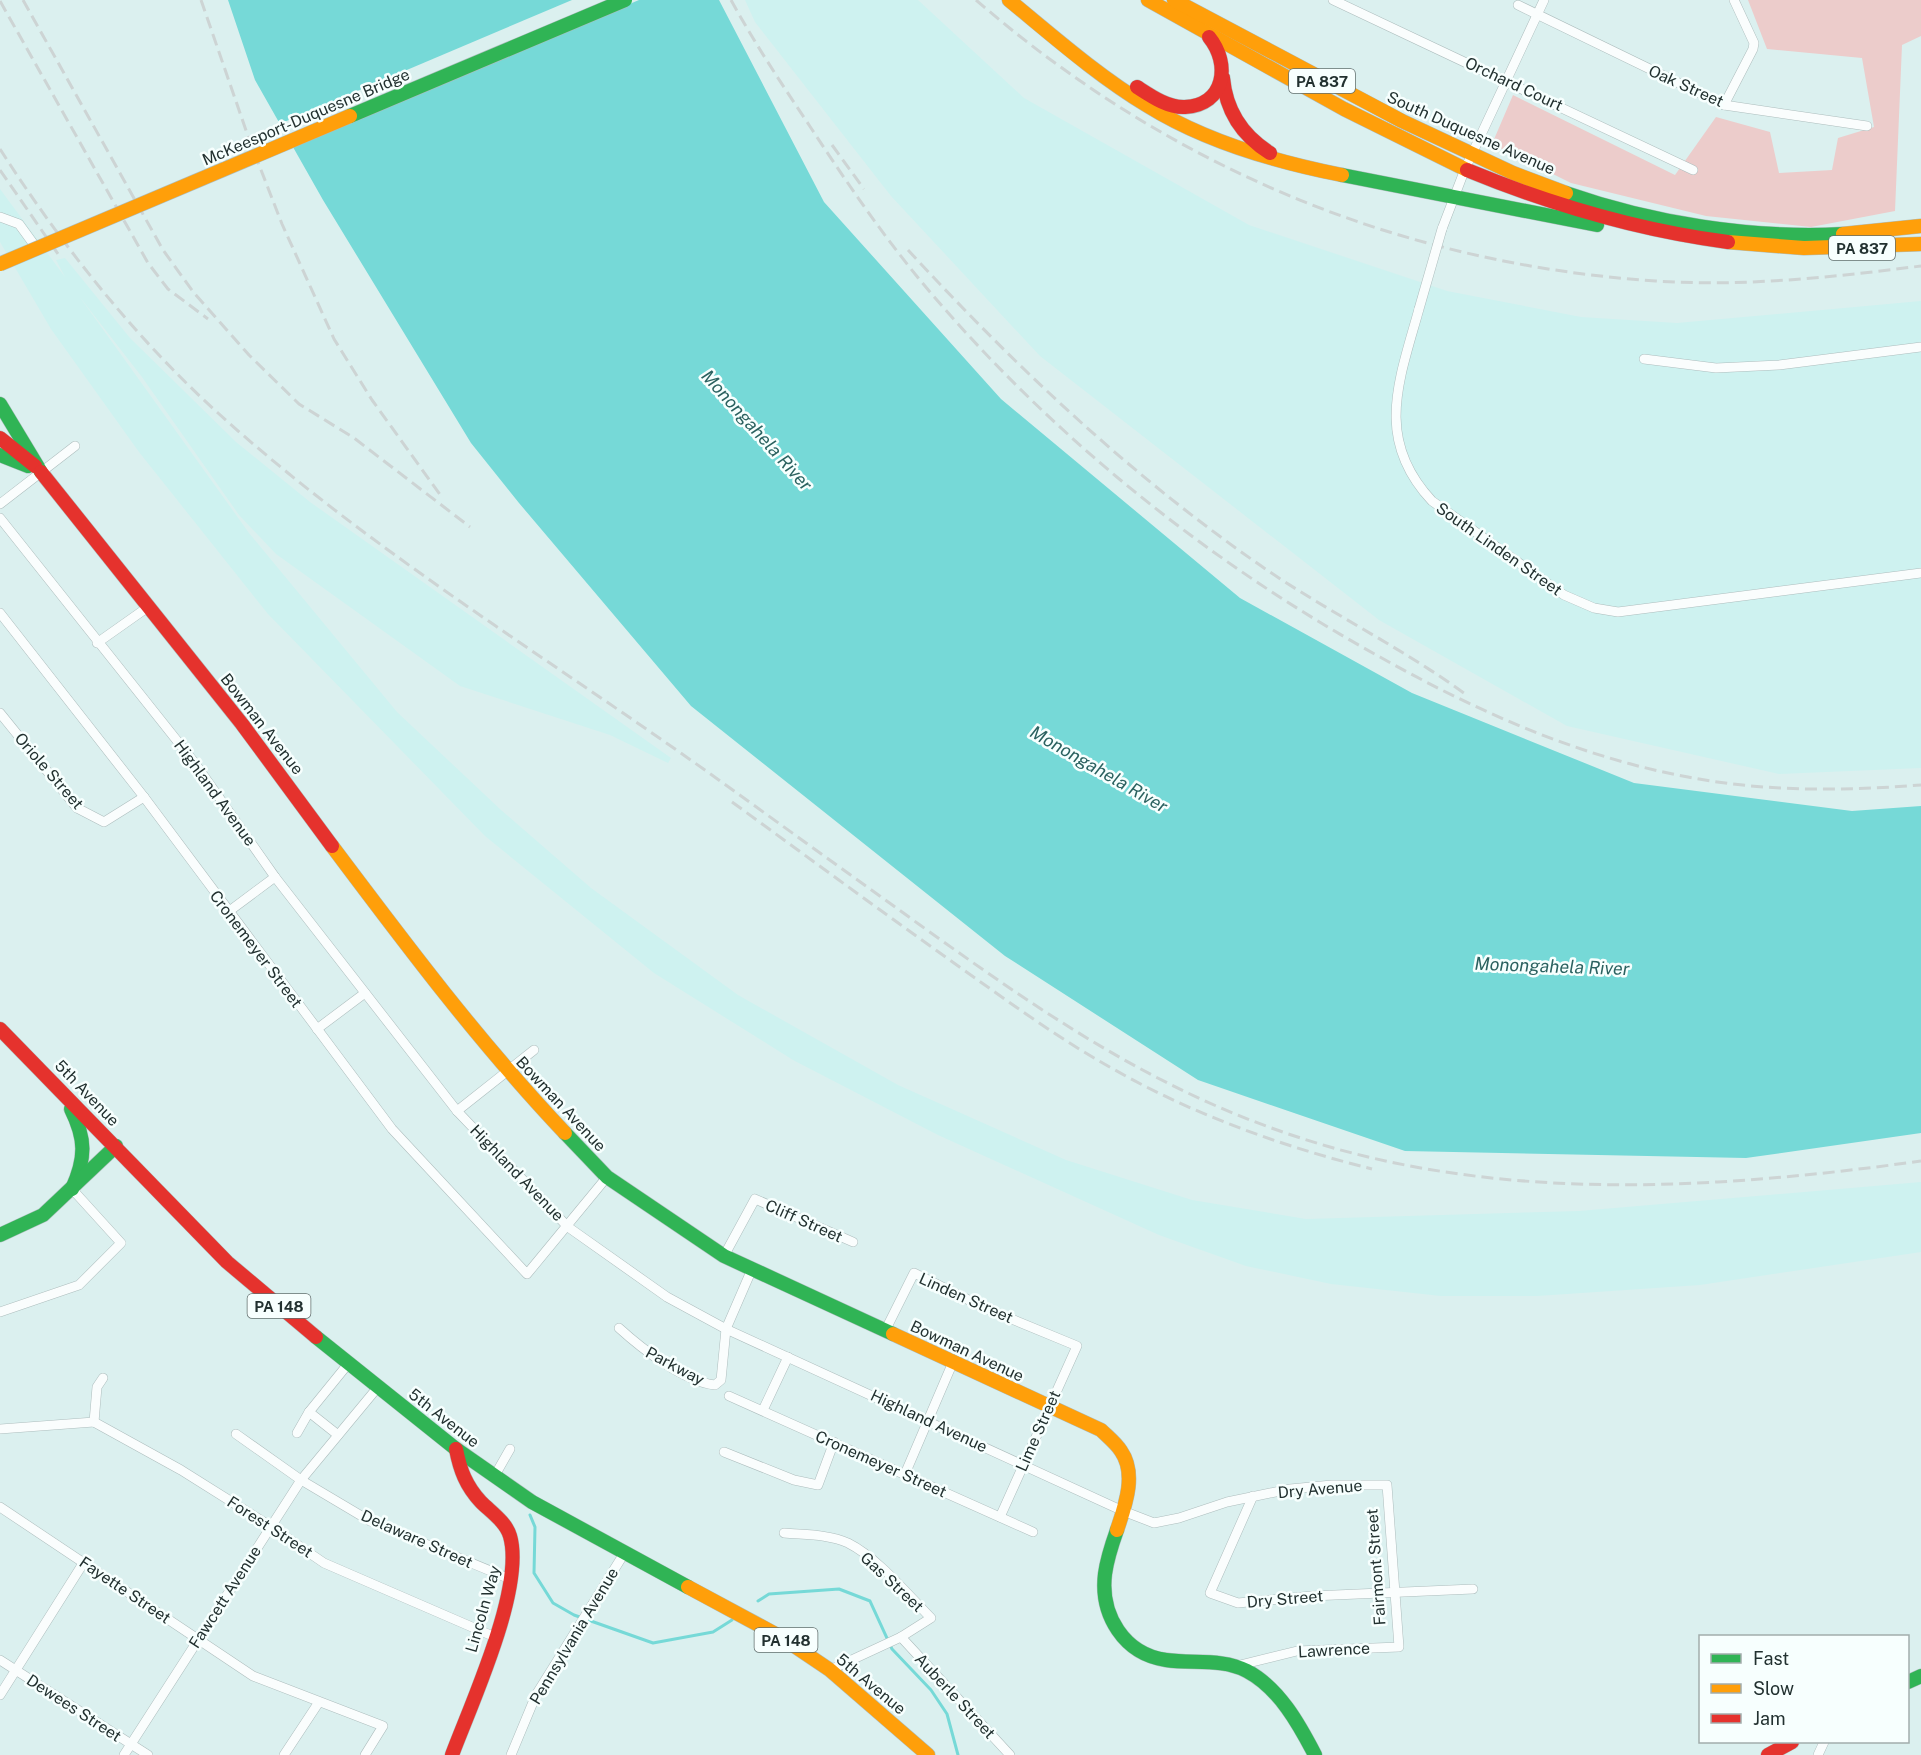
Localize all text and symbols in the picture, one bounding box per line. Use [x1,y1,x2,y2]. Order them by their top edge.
street label: Orchard Court [1462,53,1566,115]
street label: Oak Street [1646,61,1726,111]
street label: McKeesport-Duquesne Bridge [199,65,413,169]
road number: PA 837 [1289,69,1355,93]
street label: South Duquesne Avenue [1384,87,1558,179]
road number: PA 837 [1829,236,1895,260]
water label: Monongahela River [697,365,817,495]
street label: South Linden Street [1432,498,1566,600]
street label: Bowman Avenue [217,670,307,778]
water label: Monongahela River [1027,721,1172,817]
street label: Oriole Street [11,729,87,813]
street label: Highland Avenue [170,736,260,850]
street label: Cronemeyer Street [206,887,306,1011]
water label: Monongahela River [1474,953,1630,979]
street label: Bowman Avenue [512,1053,610,1155]
street label: 5th Avenue [51,1056,123,1130]
street label: Highland Avenue [466,1121,568,1225]
street label: Cliff Street [762,1196,846,1246]
street label: Linden Street [916,1269,1016,1327]
road number: PA 148 [248,1294,310,1318]
street label: Bowman Avenue [907,1316,1027,1386]
street label: Parkway [642,1343,708,1390]
street label: 5th Avenue [405,1384,483,1452]
street label: Highland Avenue [868,1386,990,1456]
street label: Lime Street [1012,1388,1064,1474]
street label: Cronemeyer Street [812,1427,950,1501]
street label: Dry Avenue [1277,1476,1363,1502]
street label: Forest Street [224,1492,316,1562]
street label: Delaware Street [358,1506,476,1572]
street label: Fairmont Street [1362,1508,1390,1626]
street label: Fawcett Avenue [185,1542,265,1652]
street label: Gas Street [857,1548,927,1616]
street label: Fayette Street [76,1552,174,1628]
street label: Lincoln Way [462,1563,505,1655]
street label: Pennsylvania Avenue [526,1564,622,1708]
street label: Dry Street [1246,1586,1324,1612]
road number: PA 148 [754,1628,818,1652]
legend [1699,1635,1909,1743]
street label: Lawrence [1297,1639,1371,1661]
text: Fast [1753,1648,1789,1669]
street label: Auberle Street [911,1649,999,1743]
street label: 5th Avenue [833,1650,909,1718]
street label: Dewees Street [23,1670,125,1746]
text: Slow [1753,1678,1794,1699]
text: Jam [1753,1708,1786,1729]

